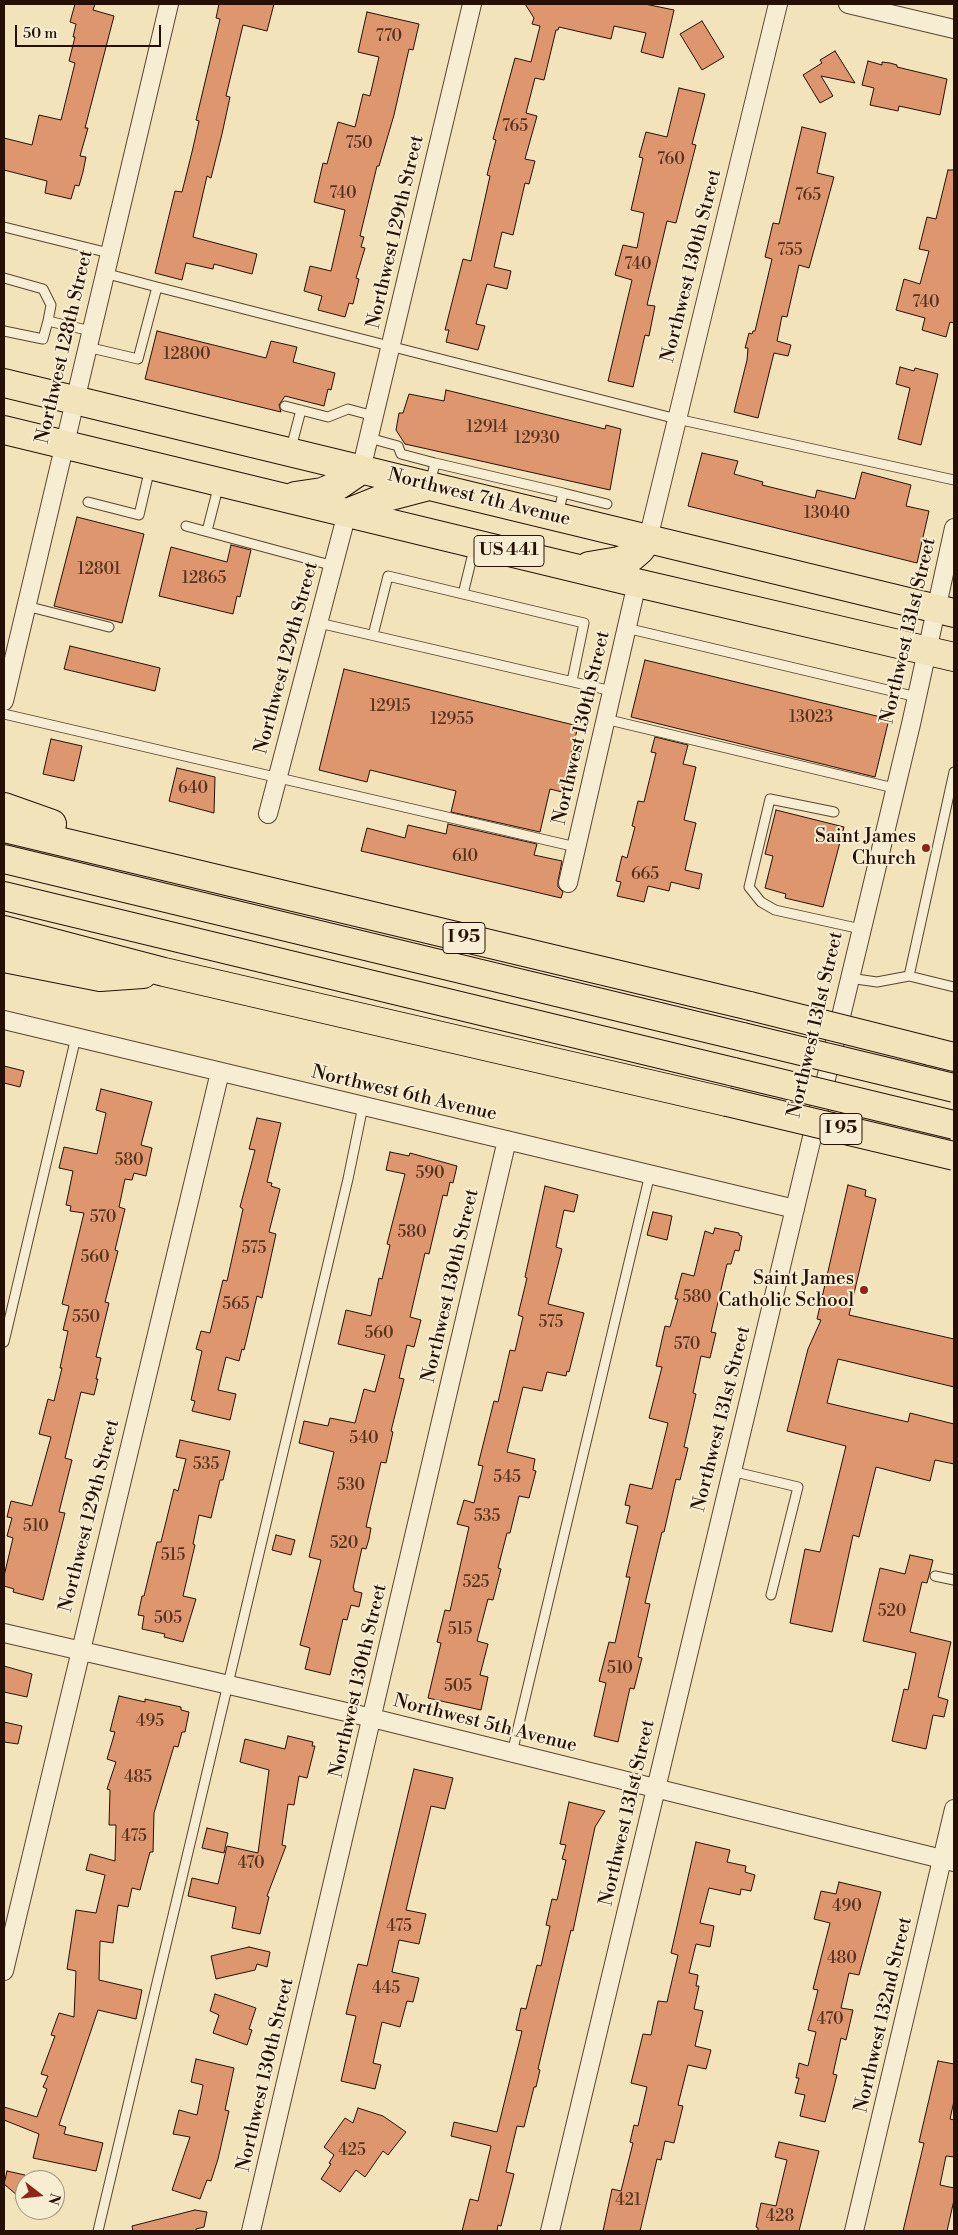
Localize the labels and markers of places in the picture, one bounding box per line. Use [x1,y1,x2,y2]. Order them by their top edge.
place label: Saint James Church [815,826,916,870]
marker: Saint James Church [920,842,932,854]
place label: Saint James Catholic School [718,1268,854,1312]
marker: Saint James Catholic School [858,1284,870,1296]

